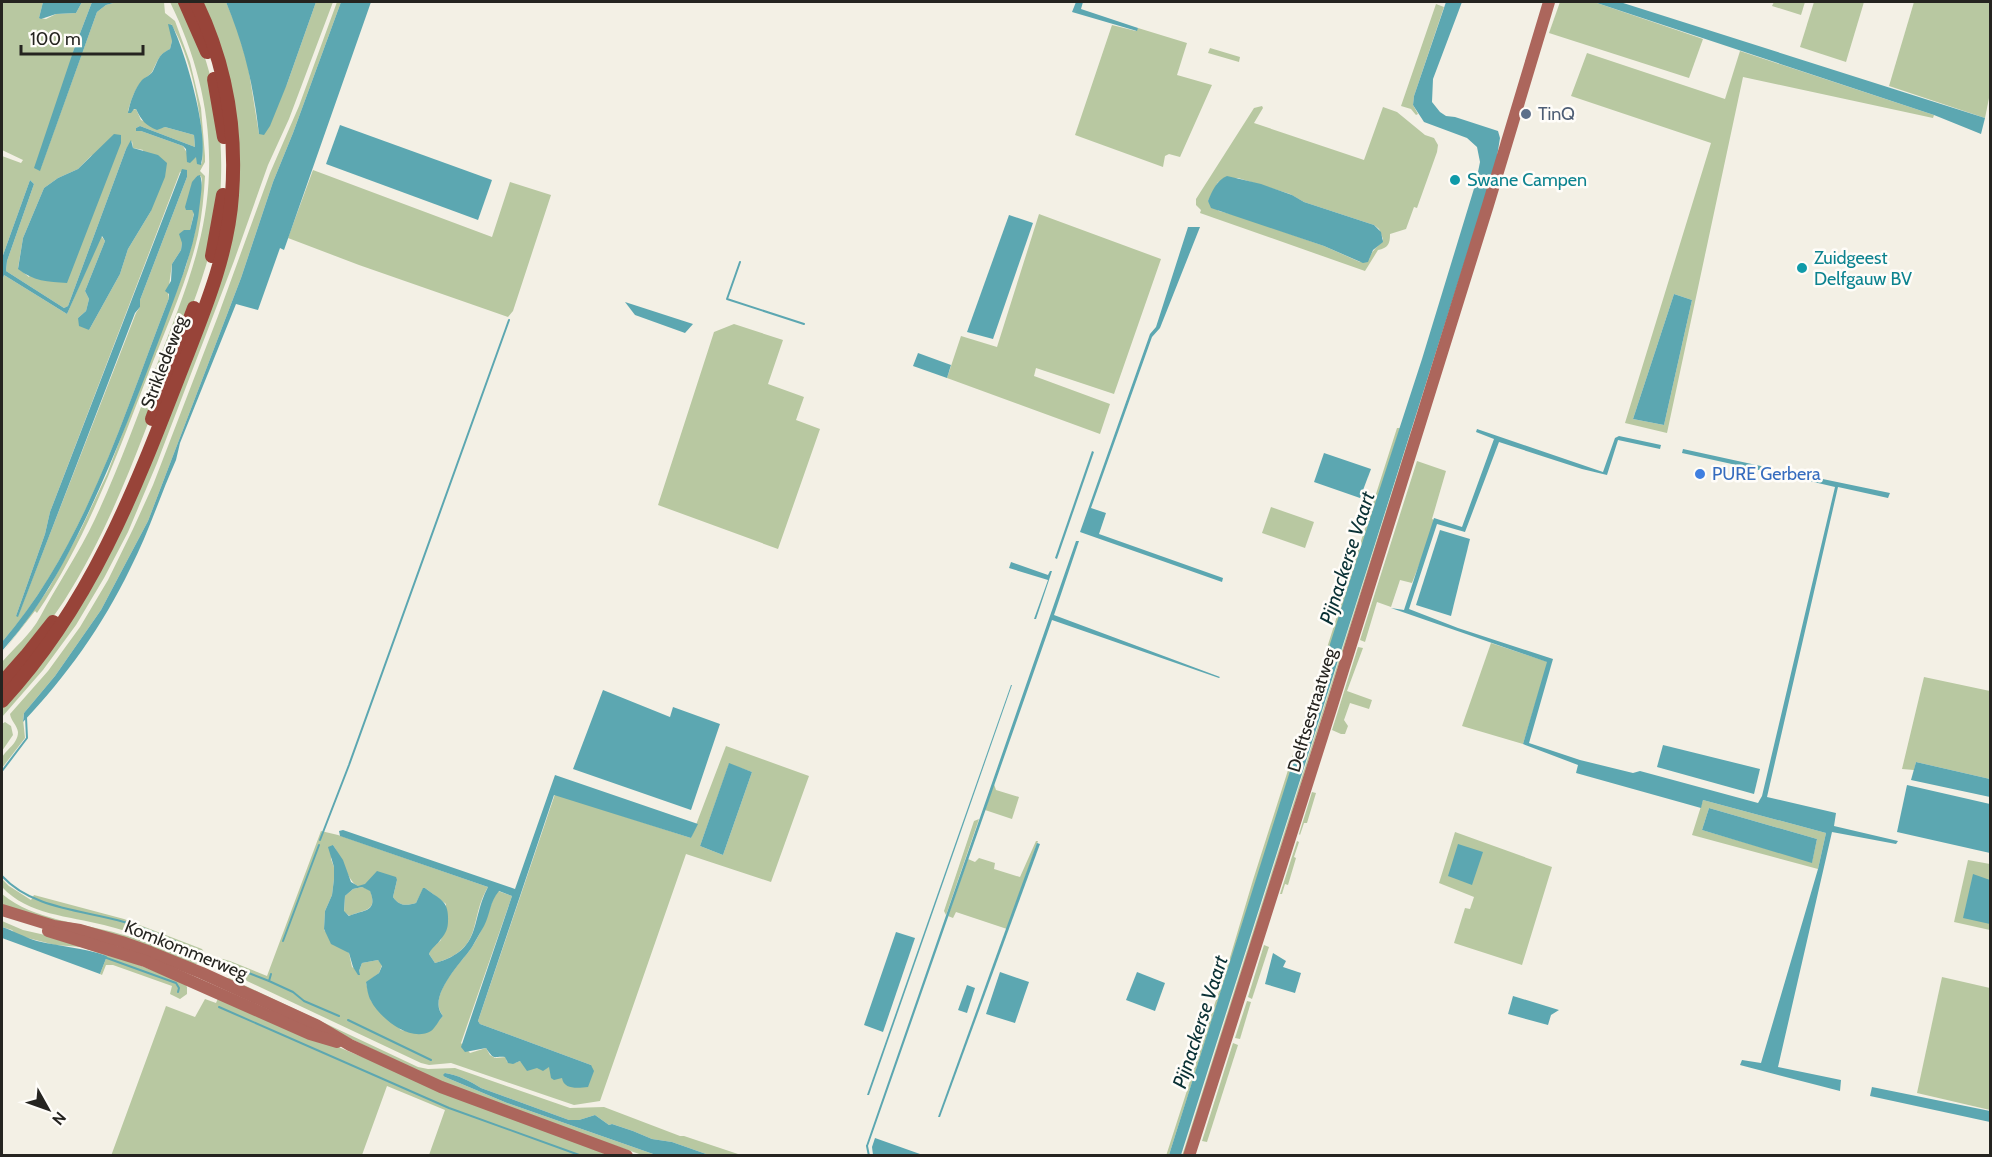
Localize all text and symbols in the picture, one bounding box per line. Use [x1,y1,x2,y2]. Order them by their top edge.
scale bar [21,18,142,56]
text: 100 m [30,28,81,50]
place label: TinQ [1538,103,1575,125]
marker: TinQ [1519,107,1533,121]
place label: Swane Campen [1467,169,1587,191]
marker: Swane Campen [1448,173,1462,187]
place label: Zuidgeest Delfgauw BV [1814,247,1912,290]
marker: Zuidgeest Delfgauw BV [1795,261,1809,275]
street label: Strikledeweg [136,312,192,412]
place label: PURE Gerbera [1712,463,1821,485]
marker: PURE Gerbera [1693,467,1707,481]
water label: Pijnackerse Vaart [1314,488,1380,627]
street label: Delftsestraatweg [1283,644,1342,775]
street label: Komkommerweg [121,915,252,985]
water label: Pijnackerse Vaart [1167,952,1233,1091]
north arrow [18,1079,78,1139]
text: N [48,1108,70,1129]

